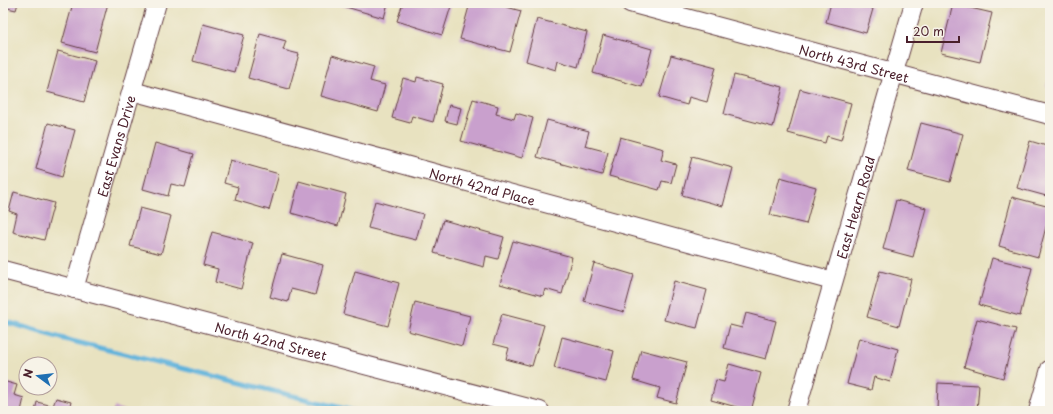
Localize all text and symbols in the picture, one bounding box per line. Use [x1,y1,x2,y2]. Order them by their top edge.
scale bar [907,18,959,44]
text: 20 m [913,22,944,40]
street label: North 43rd Street [797,39,911,87]
street label: East Evans Drive [92,93,139,199]
street label: East Hearn Road [831,154,879,261]
street label: North 42nd Place [427,163,537,209]
street label: North 42nd Street [213,317,329,364]
north arrow [18,356,58,396]
text: N [19,367,37,380]

